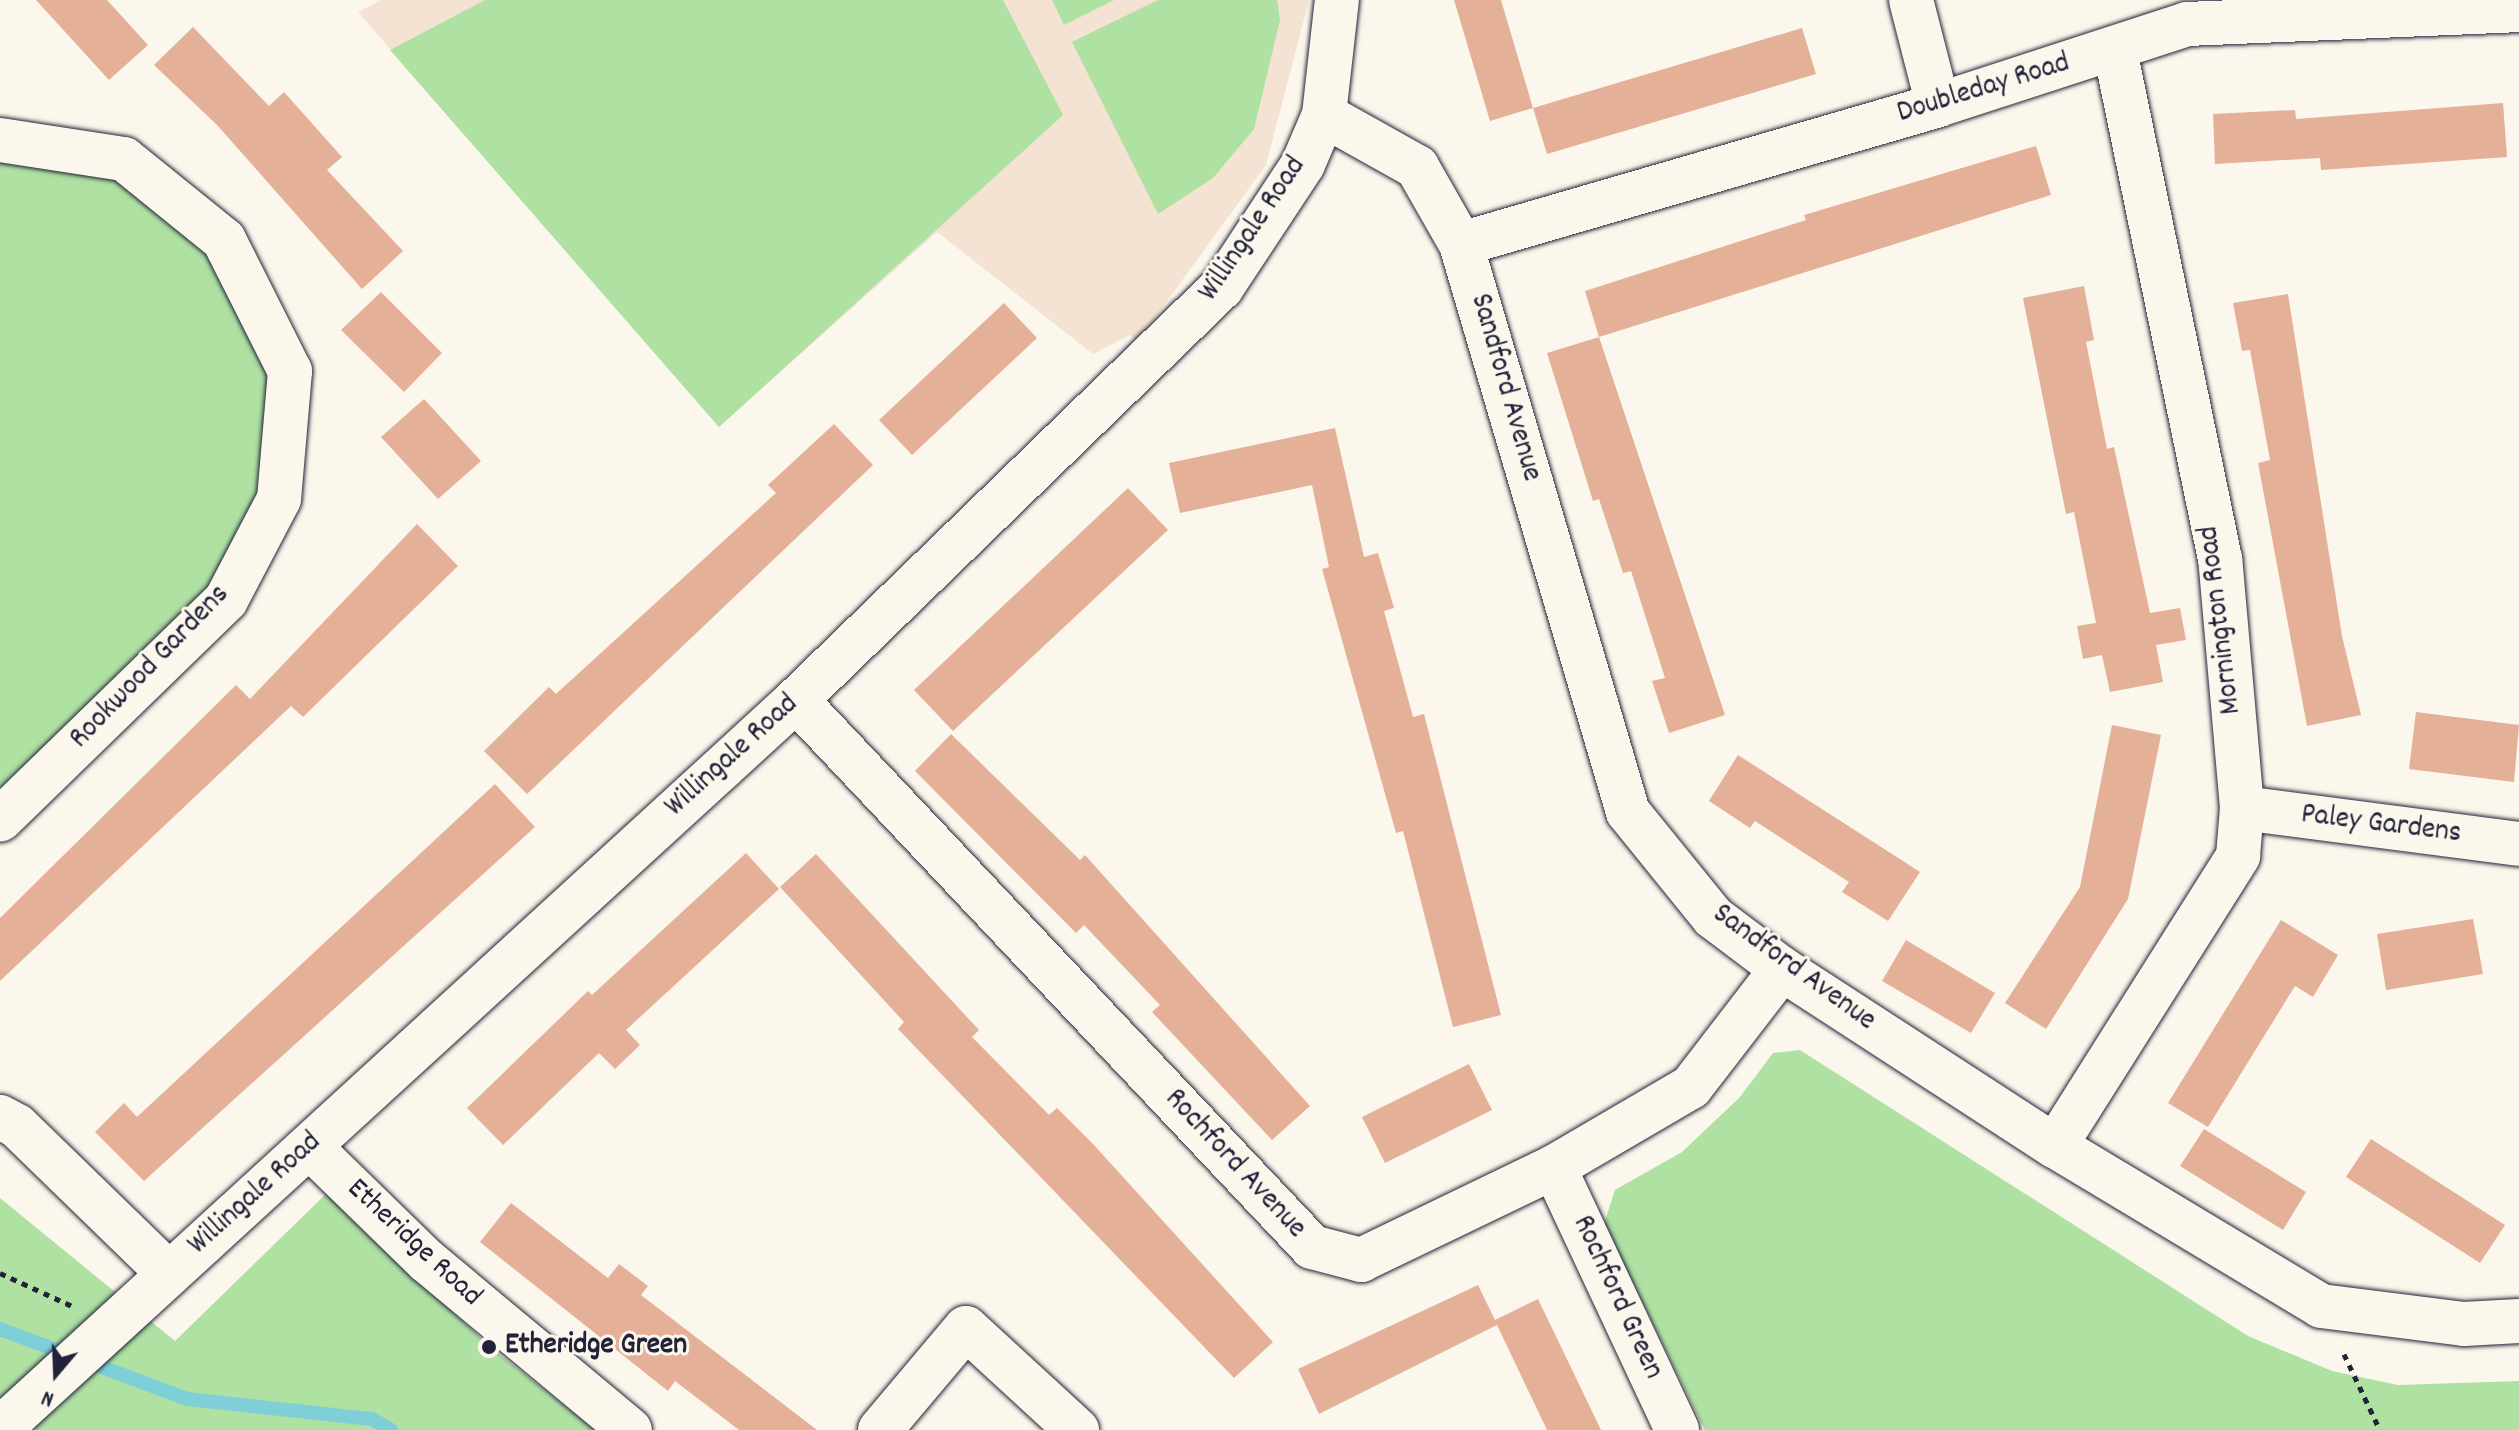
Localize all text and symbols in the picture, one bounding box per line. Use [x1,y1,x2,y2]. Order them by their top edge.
street label: Doubleday Road [1893,47,2075,133]
street label: Willingale Road [1192,151,1316,309]
street label: Sandford Avenue [1460,290,1548,486]
street label: Mornington Road [2193,524,2251,716]
street label: Rookwood Gardens [63,578,239,758]
street label: Willingale Road [659,688,807,826]
street label: Paley Gardens [2299,798,2463,854]
street label: Sandford Avenue [1704,898,1882,1040]
street label: Rochford Avenue [1155,1083,1313,1247]
street label: Willingale Road [182,1126,330,1264]
street label: Etheridge Road [338,1172,488,1316]
street label: Rochford Green [1562,1211,1670,1385]
place label: Etheridge Green [505,1329,687,1365]
north arrow [16,1334,96,1414]
marker: Etheridge Green [480,1338,498,1356]
text: N [38,1381,58,1414]

